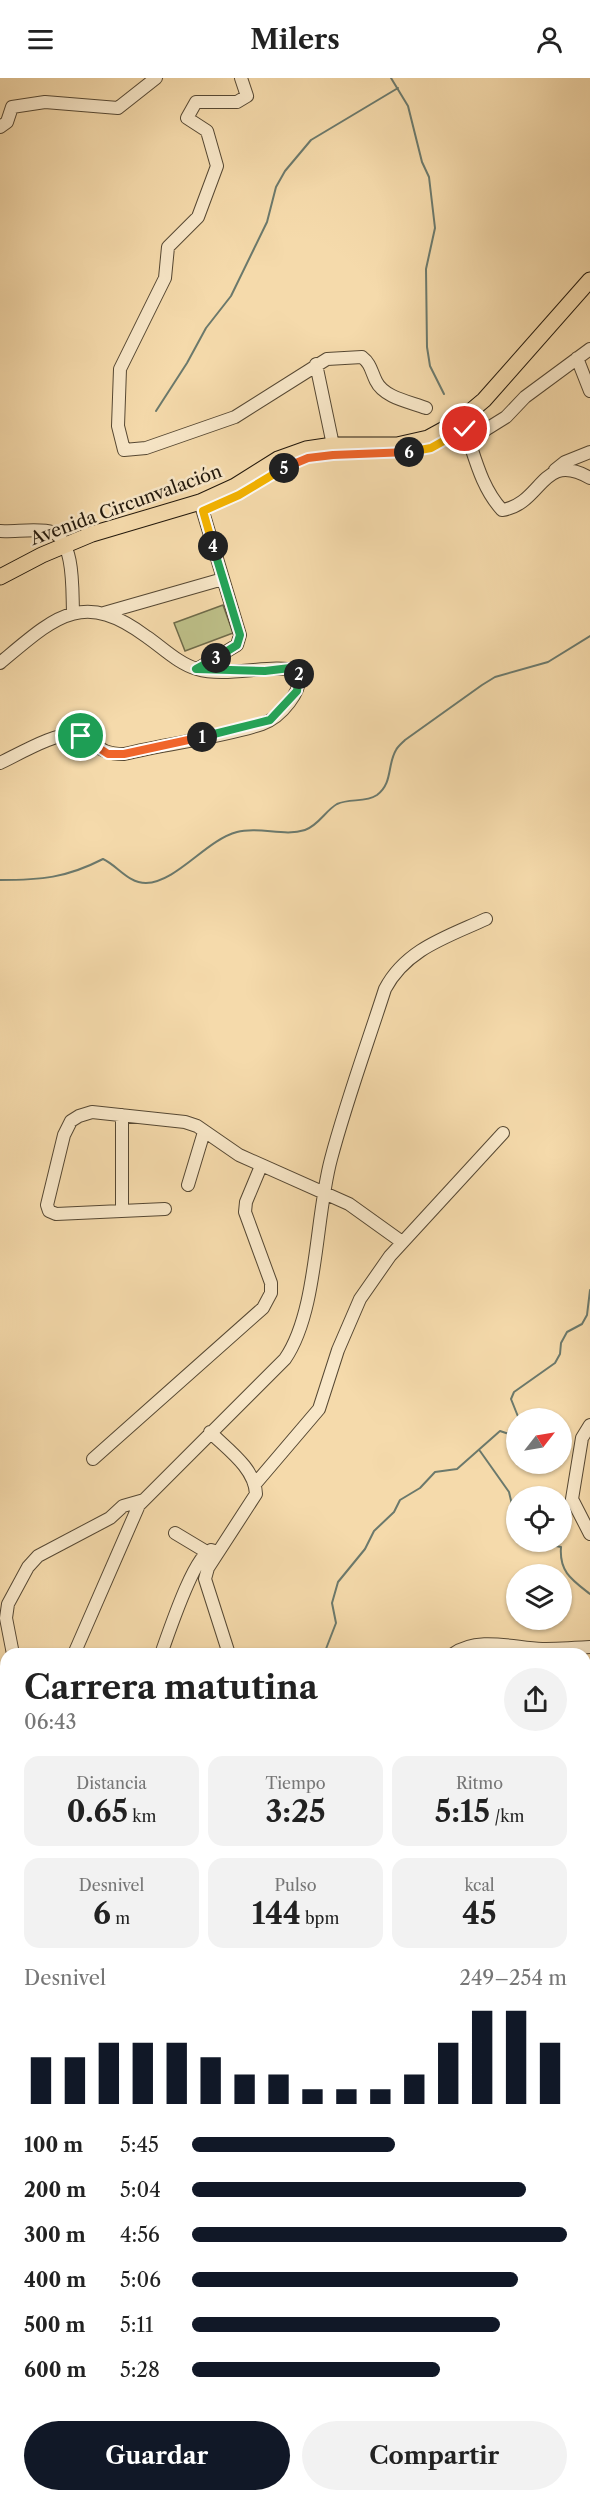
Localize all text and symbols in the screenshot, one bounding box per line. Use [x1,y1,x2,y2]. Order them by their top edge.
icon: menu [24,23,57,56]
text: Milers [250,23,340,56]
icon: person [533,23,566,56]
pin [439,403,490,454]
icon: check [448,412,481,445]
pin: 6 [394,437,424,467]
text: 6 [404,442,414,462]
pin: 5 [269,453,299,483]
text: 5 [280,458,288,478]
street label: Avenida Circunvalación [26,460,225,550]
pin: 4 [198,531,228,561]
text: 4 [208,536,218,556]
pin: 3 [201,643,231,673]
text: 3 [211,648,221,668]
pin: 2 [284,659,314,689]
text: 2 [294,664,304,684]
pin [55,710,106,761]
icon: arrive [64,719,97,752]
pin: 1 [187,722,217,752]
text: 1 [198,727,206,747]
north arrow [506,1408,572,1474]
map controls [506,1408,572,1630]
button: locate [506,1486,572,1552]
button: layers [506,1564,572,1630]
text: Carrera matutina [24,1667,318,1708]
button: share [504,1668,567,1731]
text: 06:43 [24,1710,77,1734]
text: Distancia [76,1773,147,1793]
text: Tiempo [265,1773,326,1793]
text: Ritmo [456,1773,503,1793]
text: 0.65 [67,1793,128,1830]
text: 3:25 [265,1793,326,1830]
text: 5:15 [435,1793,490,1830]
text: km [128,1806,156,1826]
text: /km [490,1806,524,1826]
text: Desnivel [79,1875,144,1895]
text: Pulso [275,1875,316,1895]
text: kcal [464,1875,495,1895]
text: 6 [93,1895,111,1932]
text: 144 [252,1895,301,1932]
text: 45 [462,1895,497,1932]
text: m [111,1908,130,1928]
text: bpm [301,1908,339,1928]
text: Desnivel [24,1966,106,1990]
text: 249–254 m [459,1966,567,1990]
text: 100 m [24,2133,83,2157]
text: 5:45 [120,2133,159,2157]
text: 200 m [24,2178,86,2202]
text: 5:04 [120,2178,161,2202]
text: 300 m [24,2223,86,2247]
text: 4:56 [120,2223,160,2247]
text: 400 m [24,2268,86,2292]
text: 5:06 [120,2268,161,2292]
text: 500 m [24,2313,85,2337]
text: 5:11 [120,2313,153,2337]
text: 600 m [24,2358,86,2382]
text: 5:28 [120,2358,160,2382]
button: Guardar [24,2421,290,2490]
button: Compartir [302,2421,567,2490]

